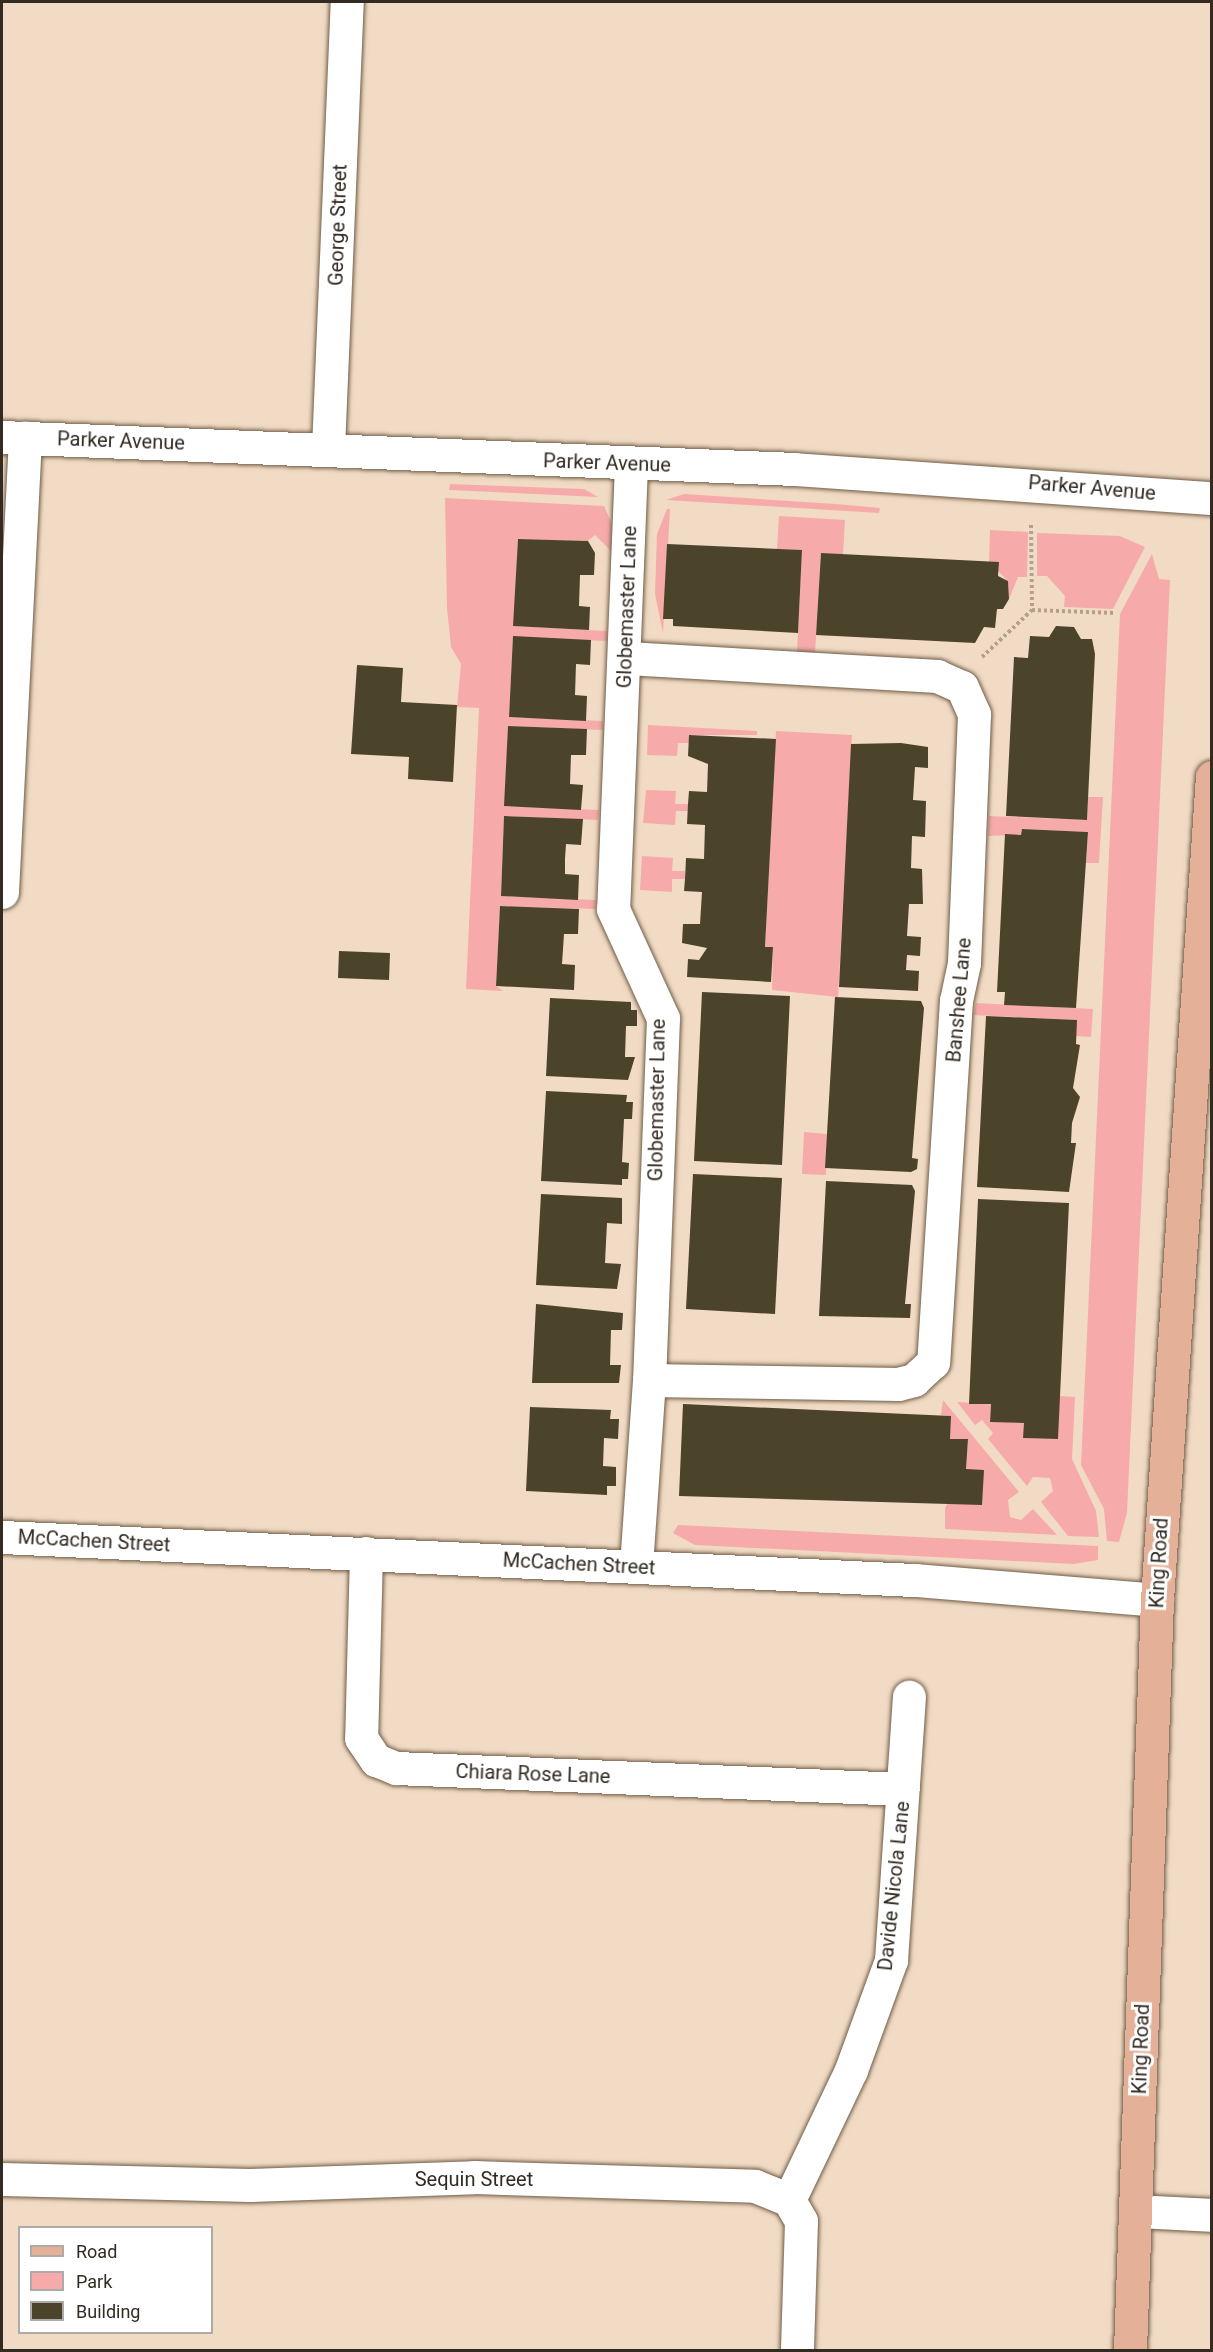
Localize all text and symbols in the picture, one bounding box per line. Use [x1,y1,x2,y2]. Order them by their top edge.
street label: George Street [324,164,352,286]
street label: Parker Avenue [57,427,185,455]
street label: Parker Avenue [543,449,671,477]
street label: Parker Avenue [1027,470,1157,506]
street label: Globemaster Lane [612,525,642,689]
street label: Banshee Lane [942,937,976,1063]
street label: Globemaster Lane [644,1018,670,1182]
street label: King Road [1145,1517,1173,1609]
street label: McCachen Street [17,1525,171,1557]
street label: McCachen Street [502,1548,656,1580]
street label: Chiara Rose Lane [455,1759,611,1789]
street label: Davide Nicola Lane [873,1800,915,1972]
street label: King Road [1127,2003,1155,2095]
street label: Sequin Street [415,2167,533,2191]
legend [18,2226,213,2334]
text: Road [76,2241,117,2262]
text: Park [76,2271,112,2292]
text: Building [76,2301,140,2322]

